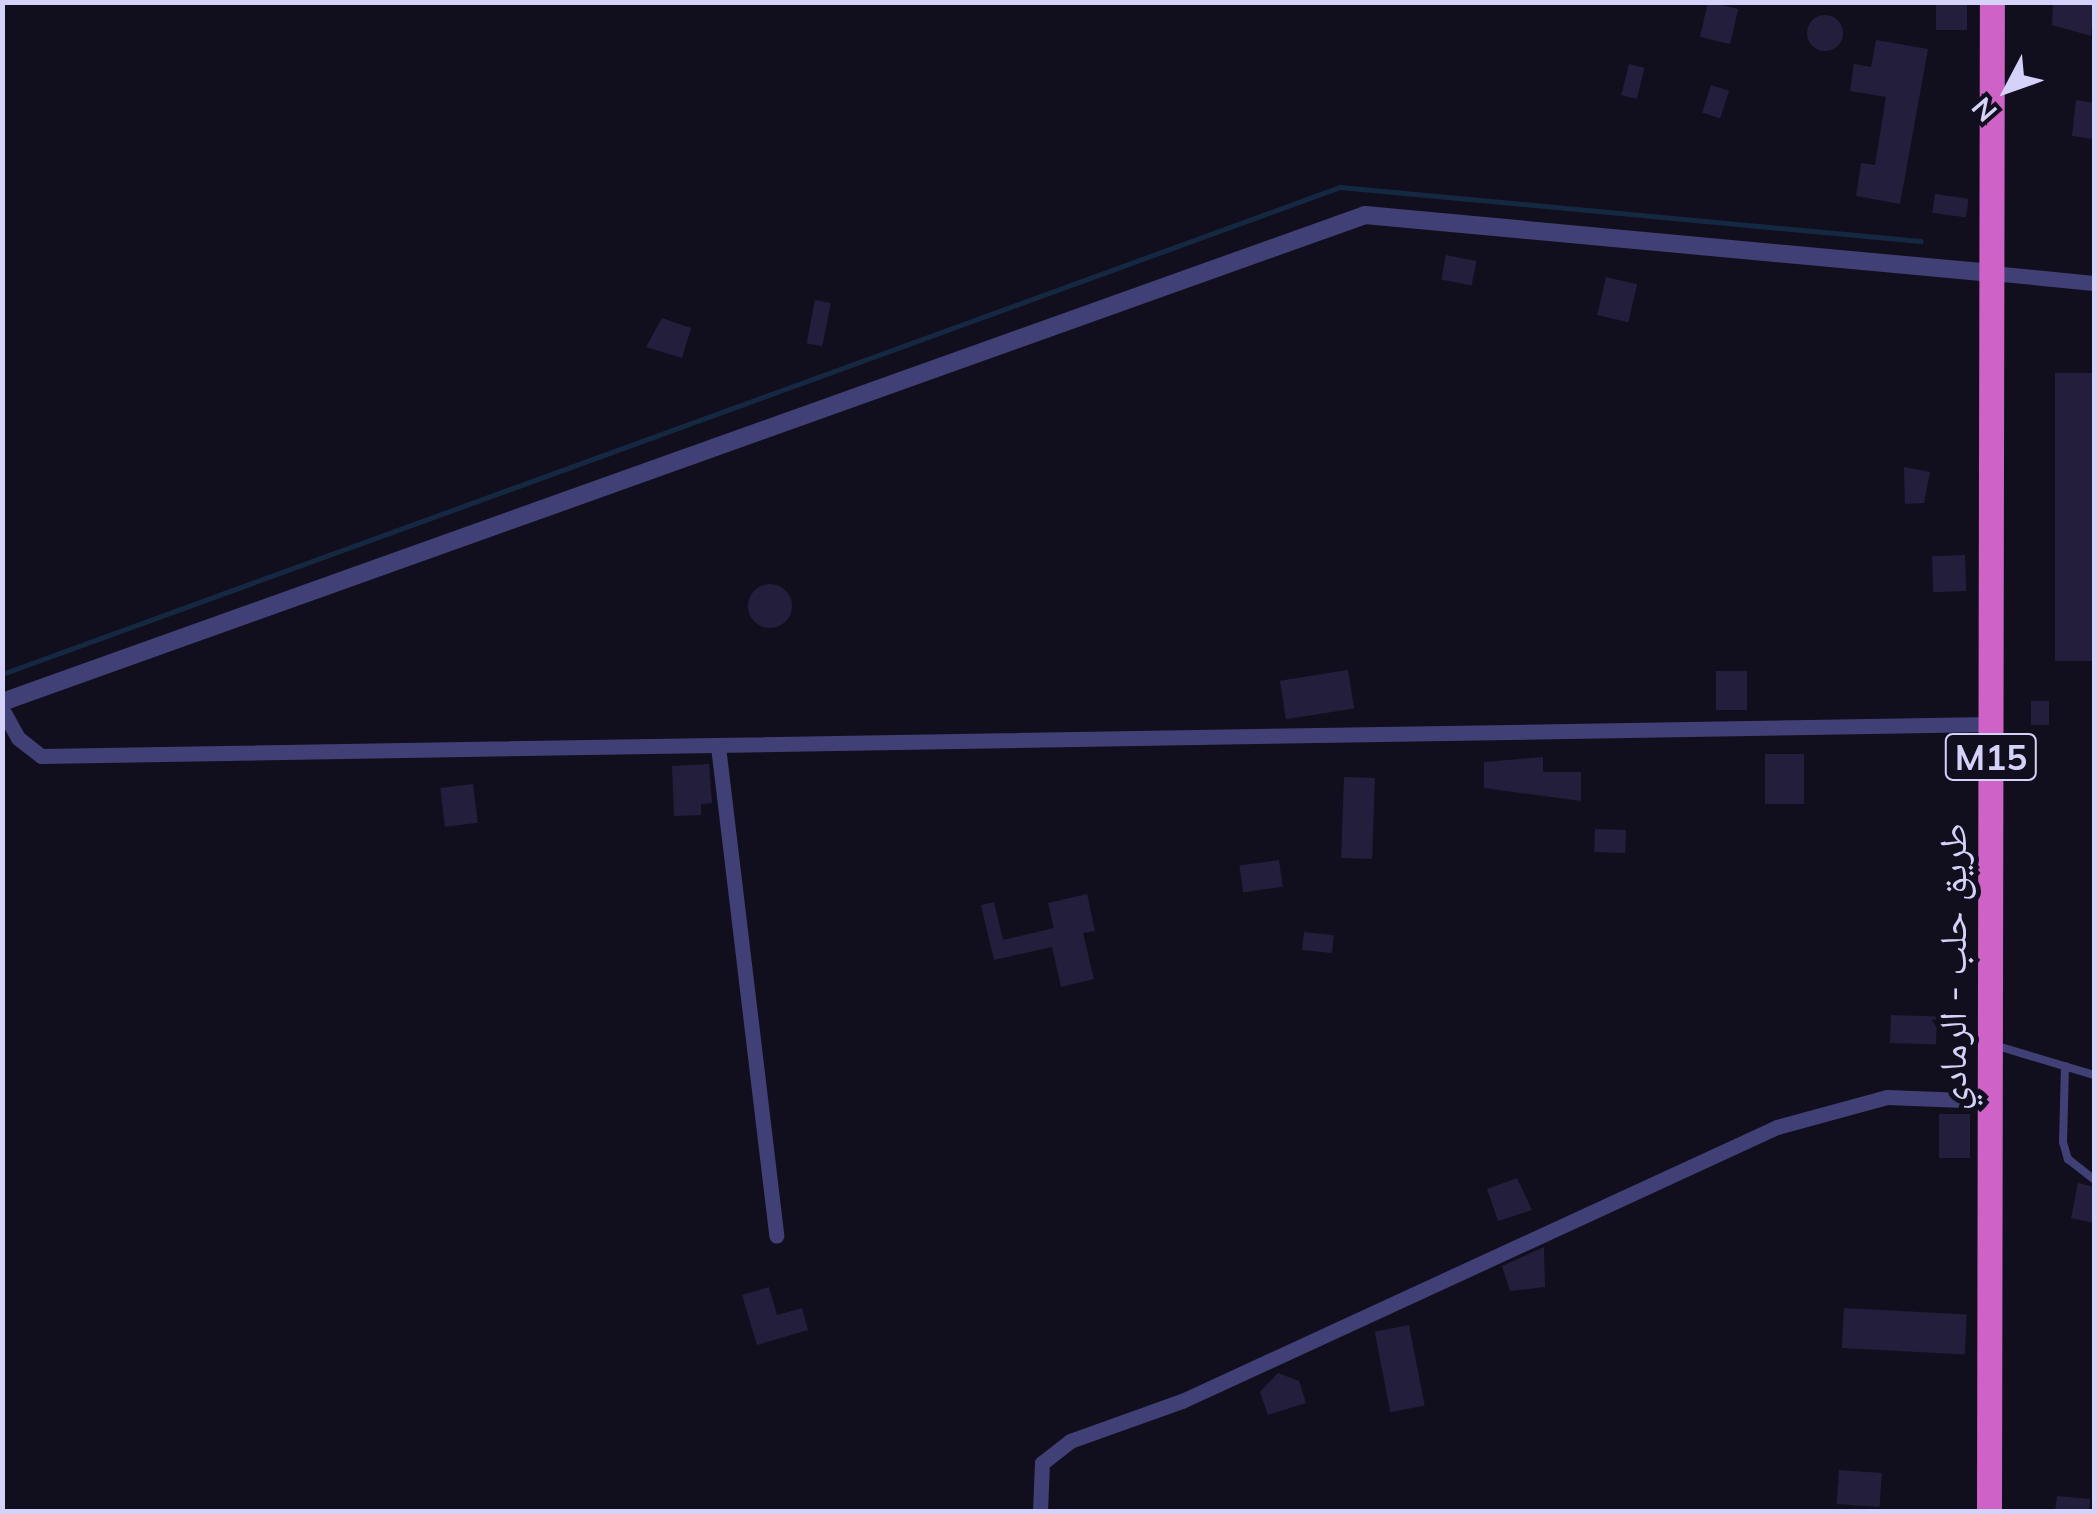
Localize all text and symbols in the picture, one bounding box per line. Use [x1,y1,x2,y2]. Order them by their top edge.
north arrow [1957,40,2057,140]
text: N [1964,91,2004,129]
road number: M15 [1944,727,2038,787]
street label: طريق حلب - الرمادي [1930,823,1976,1111]

